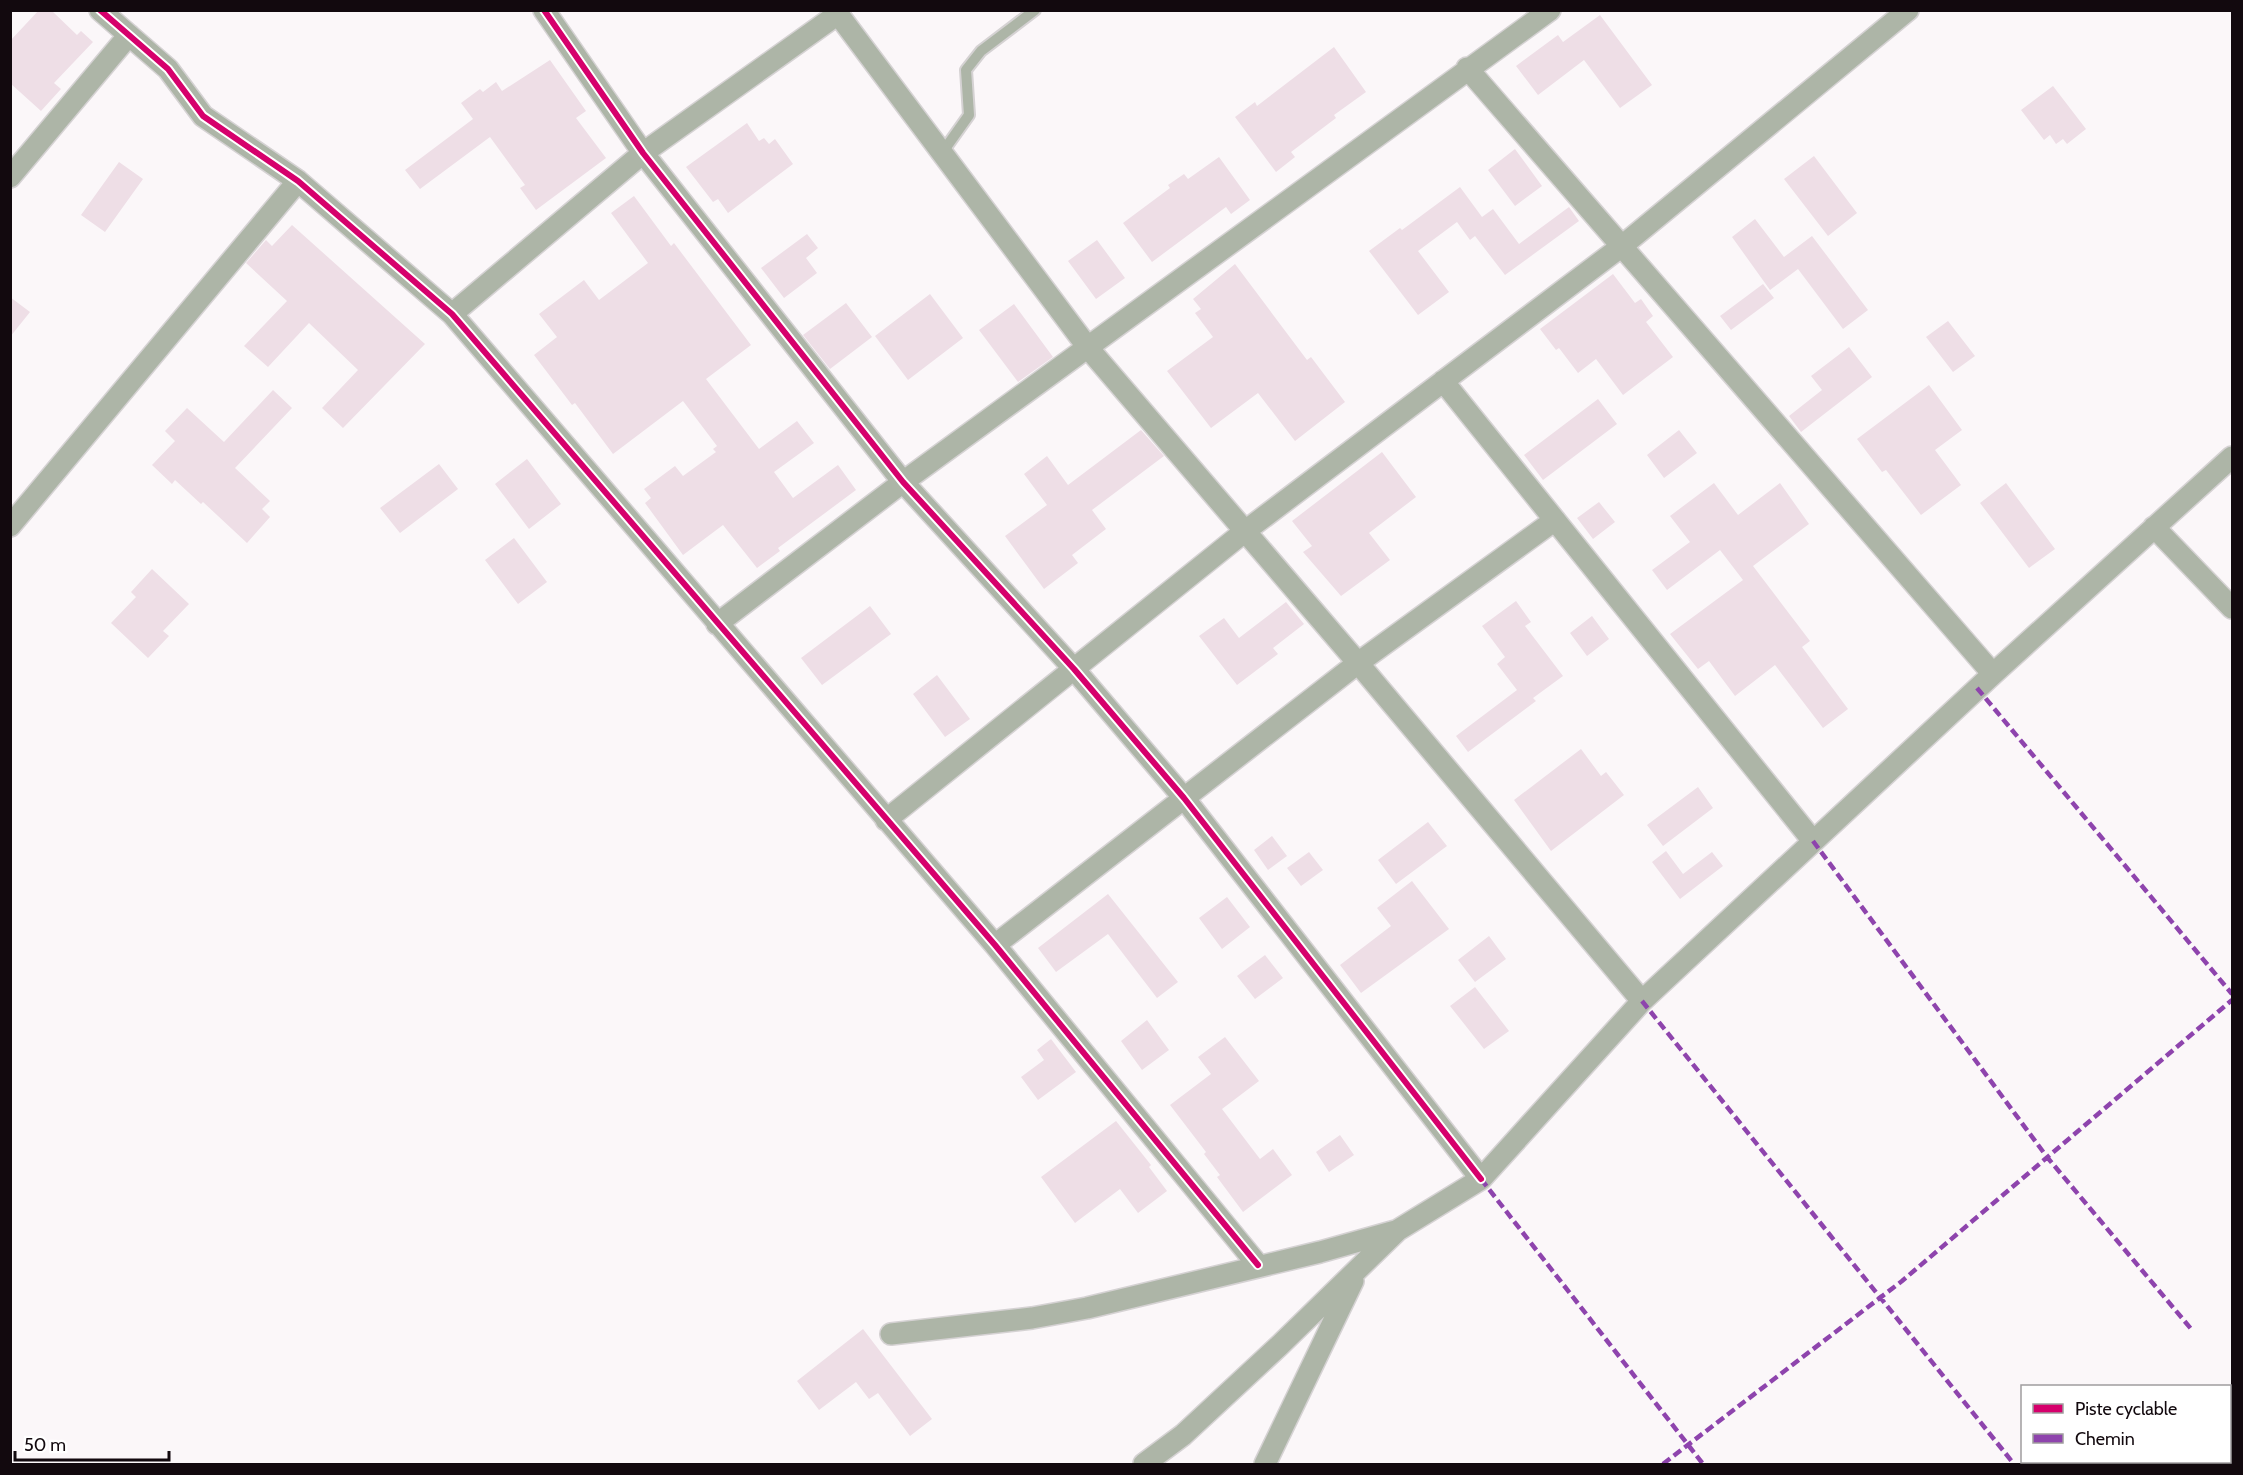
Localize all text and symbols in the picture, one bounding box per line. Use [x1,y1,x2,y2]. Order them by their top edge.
legend [2021,1385,2231,1463]
text: Piste cyclable [2075,1398,2177,1420]
scale bar [15,1424,170,1462]
text: Chemin [2075,1428,2135,1450]
text: 50 m [24,1434,66,1456]

